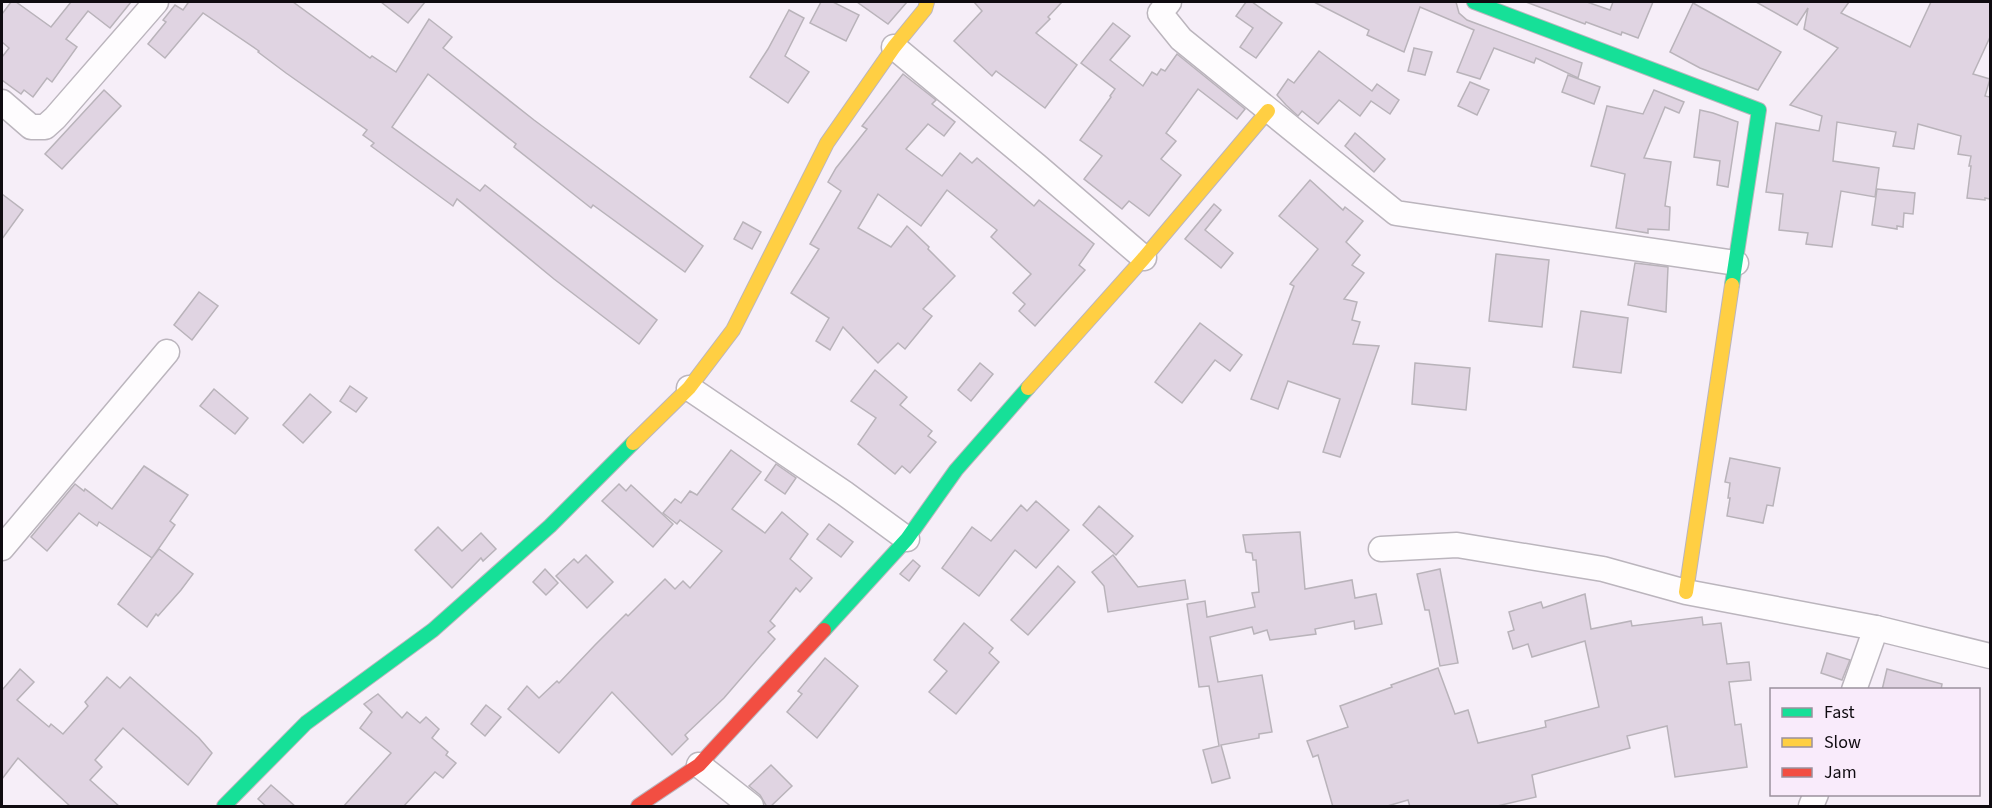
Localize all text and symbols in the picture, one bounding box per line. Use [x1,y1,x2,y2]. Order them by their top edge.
legend [1770,688,1980,796]
text: Fast [1824,700,1855,725]
text: Slow [1824,730,1861,755]
text: Jam [1824,760,1857,785]

